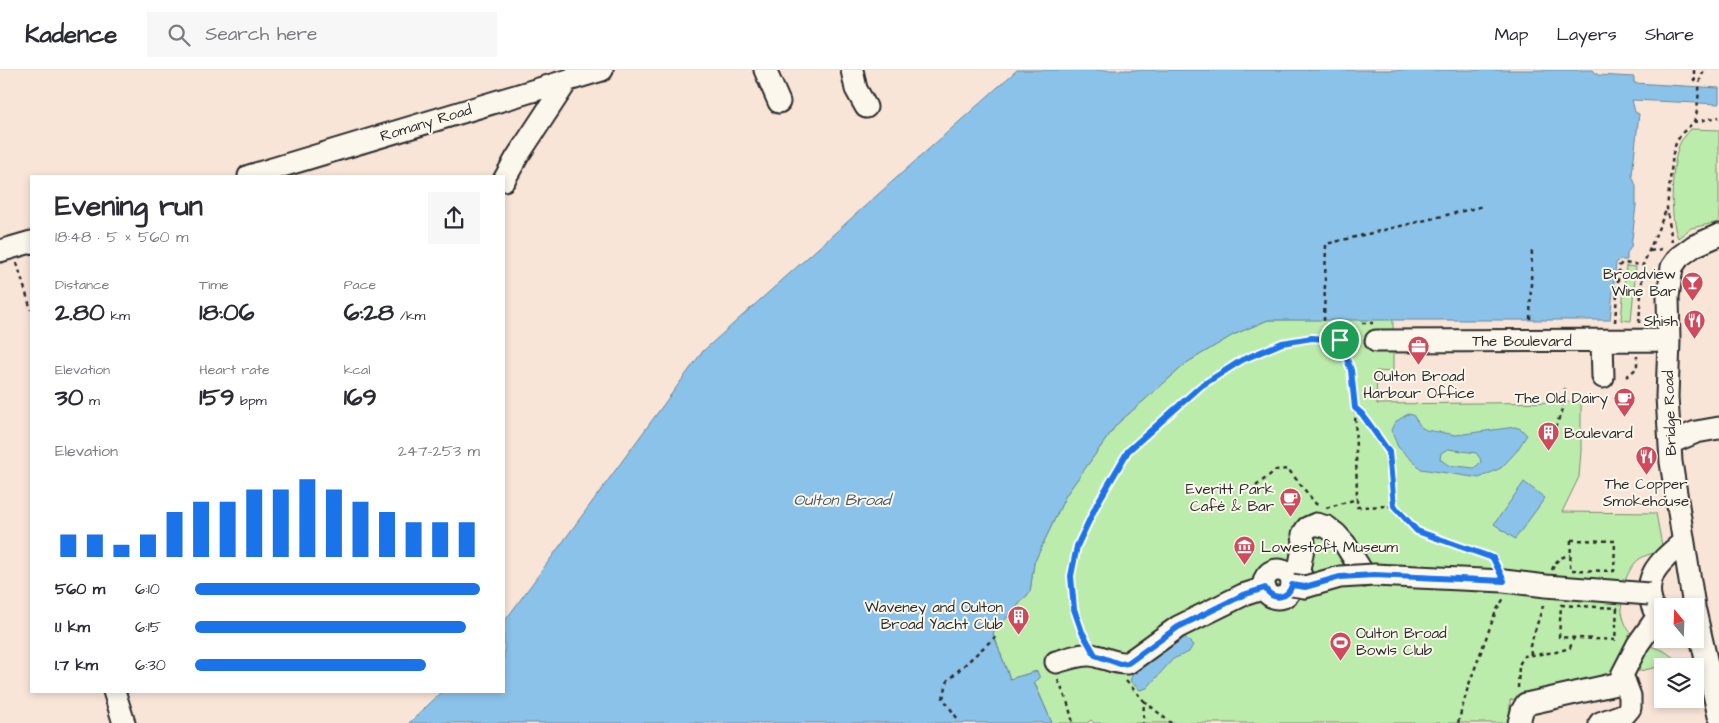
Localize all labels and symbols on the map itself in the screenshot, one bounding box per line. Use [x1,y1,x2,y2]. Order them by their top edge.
street label: Romany Road [378,99,475,148]
place label: Broadview Wine Bar [1603,264,1676,302]
bar icon: Broadview Wine Bar [1680,271,1704,302]
restaurant icon: Shish [1682,309,1706,340]
place label: Shish [1644,311,1679,332]
pin [1319,319,1361,361]
street label: The Boulevard [1472,331,1572,352]
office icon: Oulton Broad Harbour Office [1407,335,1431,366]
place label: Oulton Broad Harbour Office [1363,366,1475,404]
street label: Bridge Road [1658,370,1683,456]
cafe icon: The Old Dairy [1612,386,1636,417]
place label: The Old Dairy [1515,388,1608,410]
building icon: Boulevard [1536,421,1560,452]
place label: Boulevard [1564,423,1633,444]
restaurant icon: The Copper Smokehouse [1634,444,1658,475]
place label: The Copper Smokehouse [1603,474,1689,512]
place label: Everitt Park Café & Bar [1186,479,1274,517]
cafe icon: Everitt Park Café & Bar [1278,486,1302,517]
water label: Oulton Broad [794,489,893,511]
museum icon: Lowestoft Museum [1233,535,1257,566]
place label: Lowestoft Museum [1261,537,1398,558]
place label: Waveney and Oulton Broad Yacht Club [865,597,1004,635]
north arrow [1654,598,1704,648]
building icon: Waveney and Oulton Broad Yacht Club [1007,604,1031,635]
place label: Oulton Broad Bowls Club [1356,623,1447,661]
sports icon: Oulton Broad Bowls Club [1328,630,1352,661]

